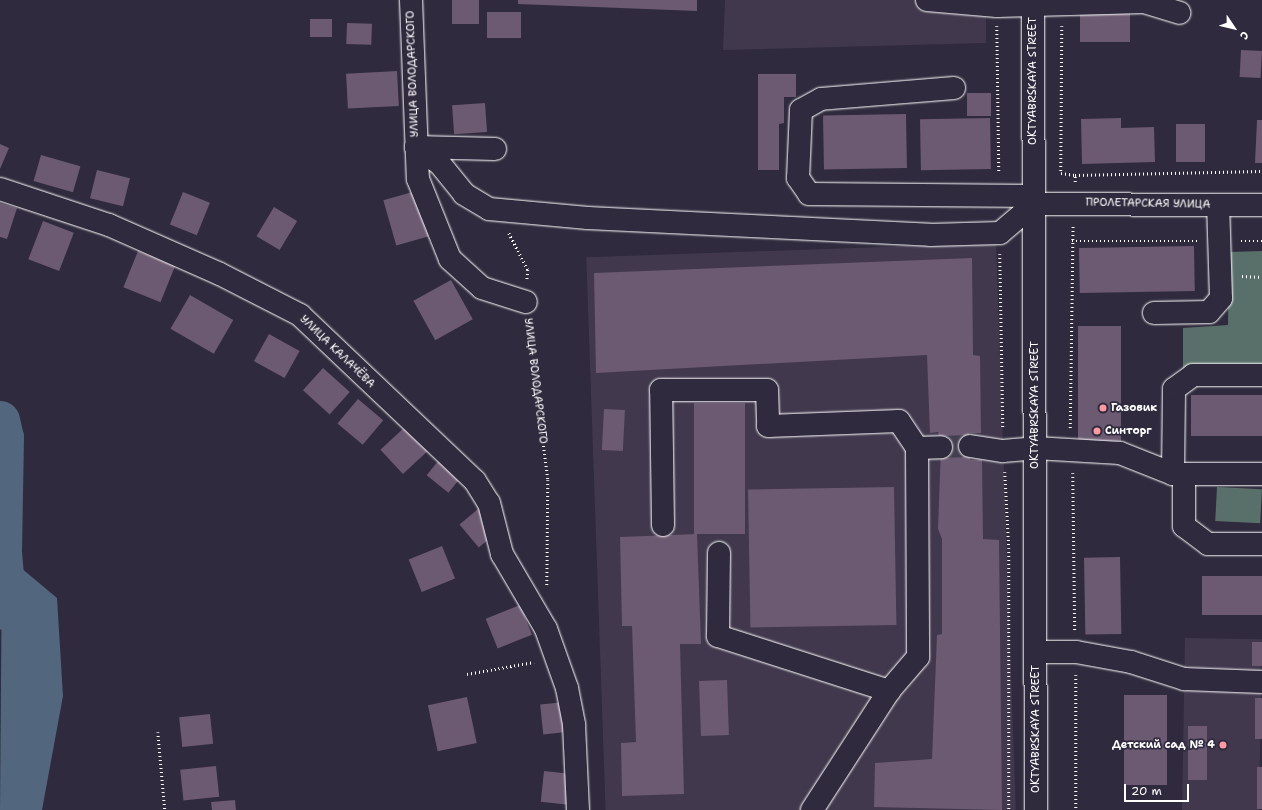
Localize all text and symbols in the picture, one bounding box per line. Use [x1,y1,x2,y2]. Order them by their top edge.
north arrow [1214,8,1254,48]
street label: УЛИЦА ВОЛОДАРСКОГО [404,11,422,137]
street label: OKTYABRSKAYA STREET [1026,17,1040,145]
text: С [1236,28,1252,42]
street label: ПРОЛЕТАРСКАЯ УЛИЦА [1086,196,1210,212]
street label: УЛИЦА КАЛАЧЁВА [297,313,377,391]
street label: УЛИЦА ВОЛОДАРСКОГО [521,317,549,445]
street label: OKTYABRSKAYA STREET [1028,341,1042,469]
place label: Газовик [1111,401,1157,415]
marker: Газовик [1098,403,1108,413]
place label: Синторг [1105,424,1152,438]
marker: Синторг [1092,426,1102,436]
street label: OKTYABRSKAYA STREET [1029,665,1043,793]
place label: Детский сад № 4 [1112,738,1215,752]
marker: Детский сад № 4 [1218,740,1228,750]
scale bar [1126,776,1191,802]
text: 20 m [1131,783,1162,799]

